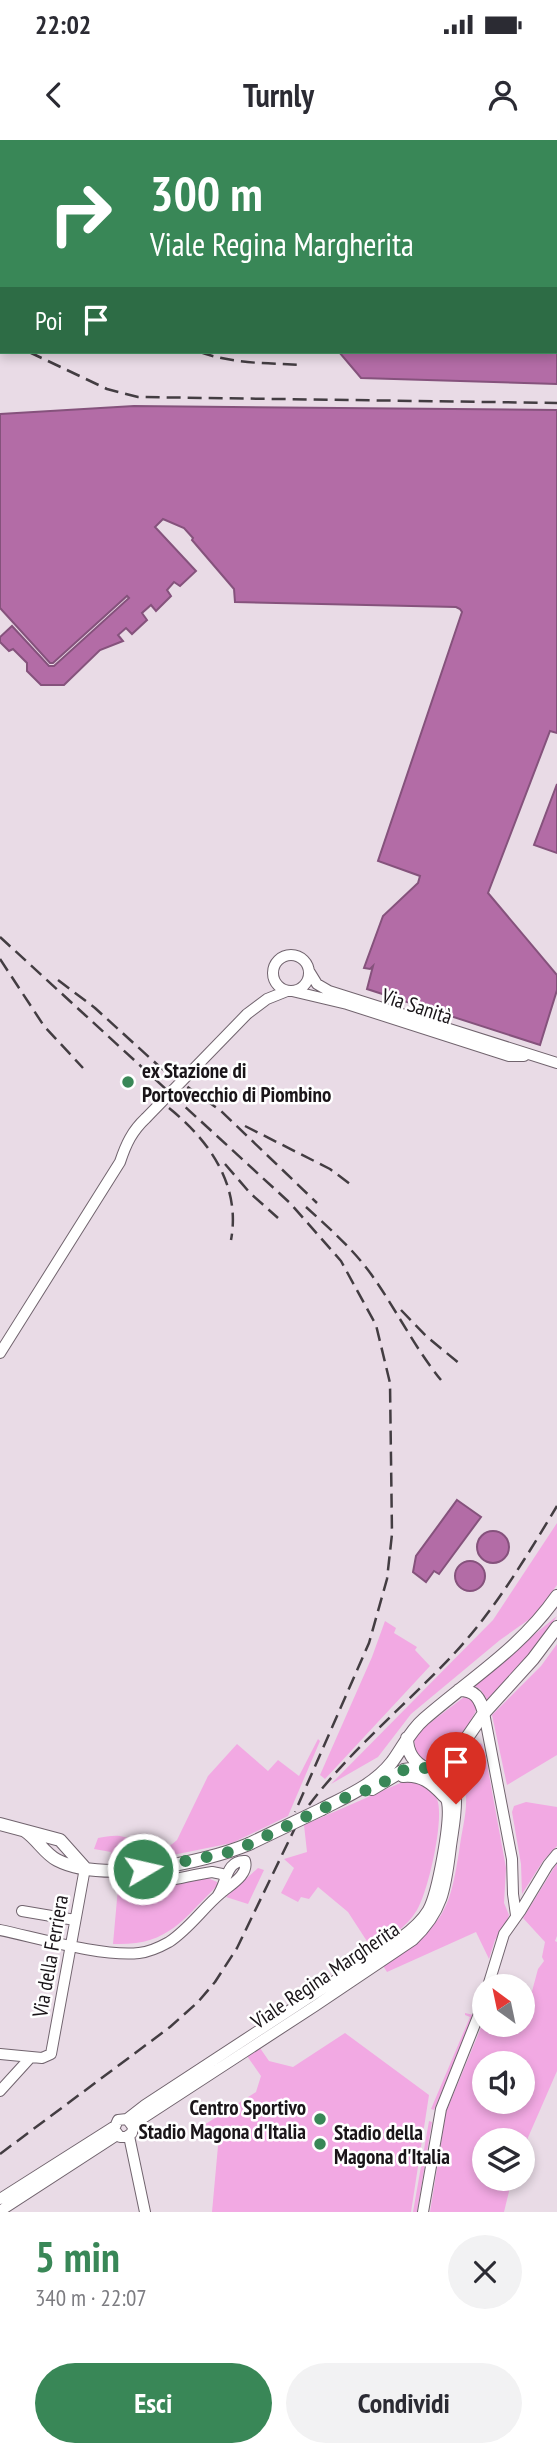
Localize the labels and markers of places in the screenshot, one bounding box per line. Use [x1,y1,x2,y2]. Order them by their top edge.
place label: ex Stazione di Portovecchio di Piombino [142,1057,331,1108]
marker: ex Stazione di Portovecchio di Piombino [120,1074,136,1090]
pin [426,1732,486,1804]
place label: Centro Sportivo Stadio Magona d'Italia [138,2094,306,2145]
marker: Centro Sportivo Stadio Magona d'Italia [312,2111,328,2127]
place label: Stadio della Magona d'Italia [334,2119,450,2170]
marker: Stadio della Magona d'Italia [312,2136,328,2152]

